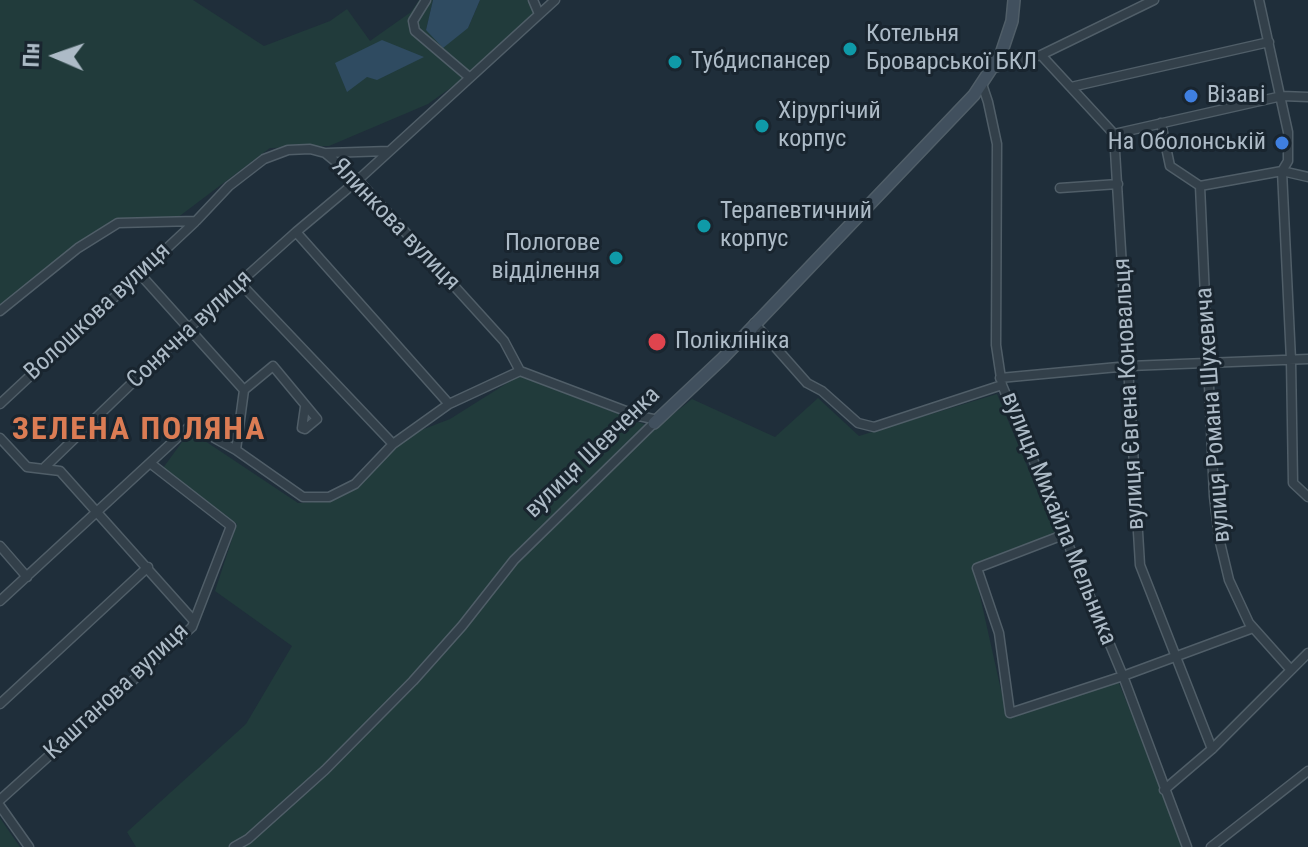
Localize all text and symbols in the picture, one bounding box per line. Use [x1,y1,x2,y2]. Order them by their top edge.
north arrow [16,16,96,96]
place label: Котельня Броварської БКЛ [866,21,1037,77]
marker: Котельня Броварської БКЛ [841,40,859,58]
text: Пн [19,42,44,68]
place label: Тубдиспансер [691,48,830,76]
marker: Тубдиспансер [666,53,684,71]
place label: Візаві [1207,82,1265,110]
marker: Візаві [1182,87,1200,105]
place label: Хірургічий корпус [778,98,881,154]
marker: Хірургічий корпус [753,117,771,135]
place label: На Оболонській [1108,129,1266,157]
marker: На Оболонській [1273,134,1291,152]
street label: Ялинкова вулиця [325,153,465,297]
place label: Терапевтичний корпус [720,198,872,254]
marker: Терапевтичний корпус [695,217,713,235]
place label: Пологове відділення [491,230,600,286]
street label: Волошкова вулиця [19,237,177,387]
marker: Пологове відділення [607,249,625,267]
street label: вулиця Євгена Коновальця [1108,257,1152,531]
street label: Сонячна вулиця [122,265,258,395]
street label: вулиця Романа Шухевича [1191,287,1237,543]
place label: Поліклініка [675,328,790,356]
marker: Поліклініка [646,331,668,353]
street label: вулиця Шевченка [519,381,667,525]
street label: вулиця Михайла Мельника [994,388,1122,650]
district label: ЗЕЛЕНА ПОЛЯНА [12,412,266,450]
street label: Каштанова вулиця [39,618,195,766]

